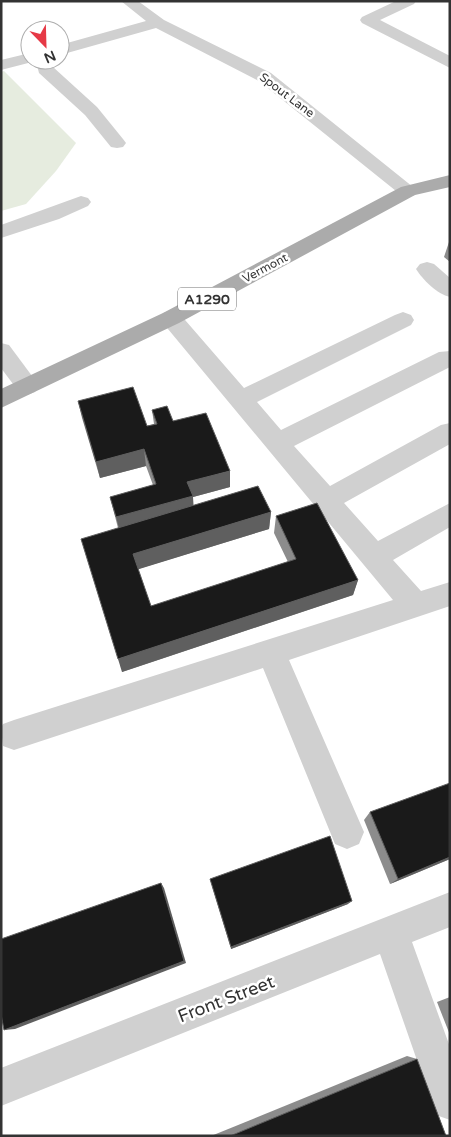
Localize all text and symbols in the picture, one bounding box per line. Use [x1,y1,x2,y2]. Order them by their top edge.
north arrow [20,20,70,70]
text: N [41,46,58,67]
street label: Spout Lane [257,70,317,120]
street label: Vermont [240,250,290,286]
road number: A1290 [178,288,236,310]
street label: Front Street [175,970,278,1028]

